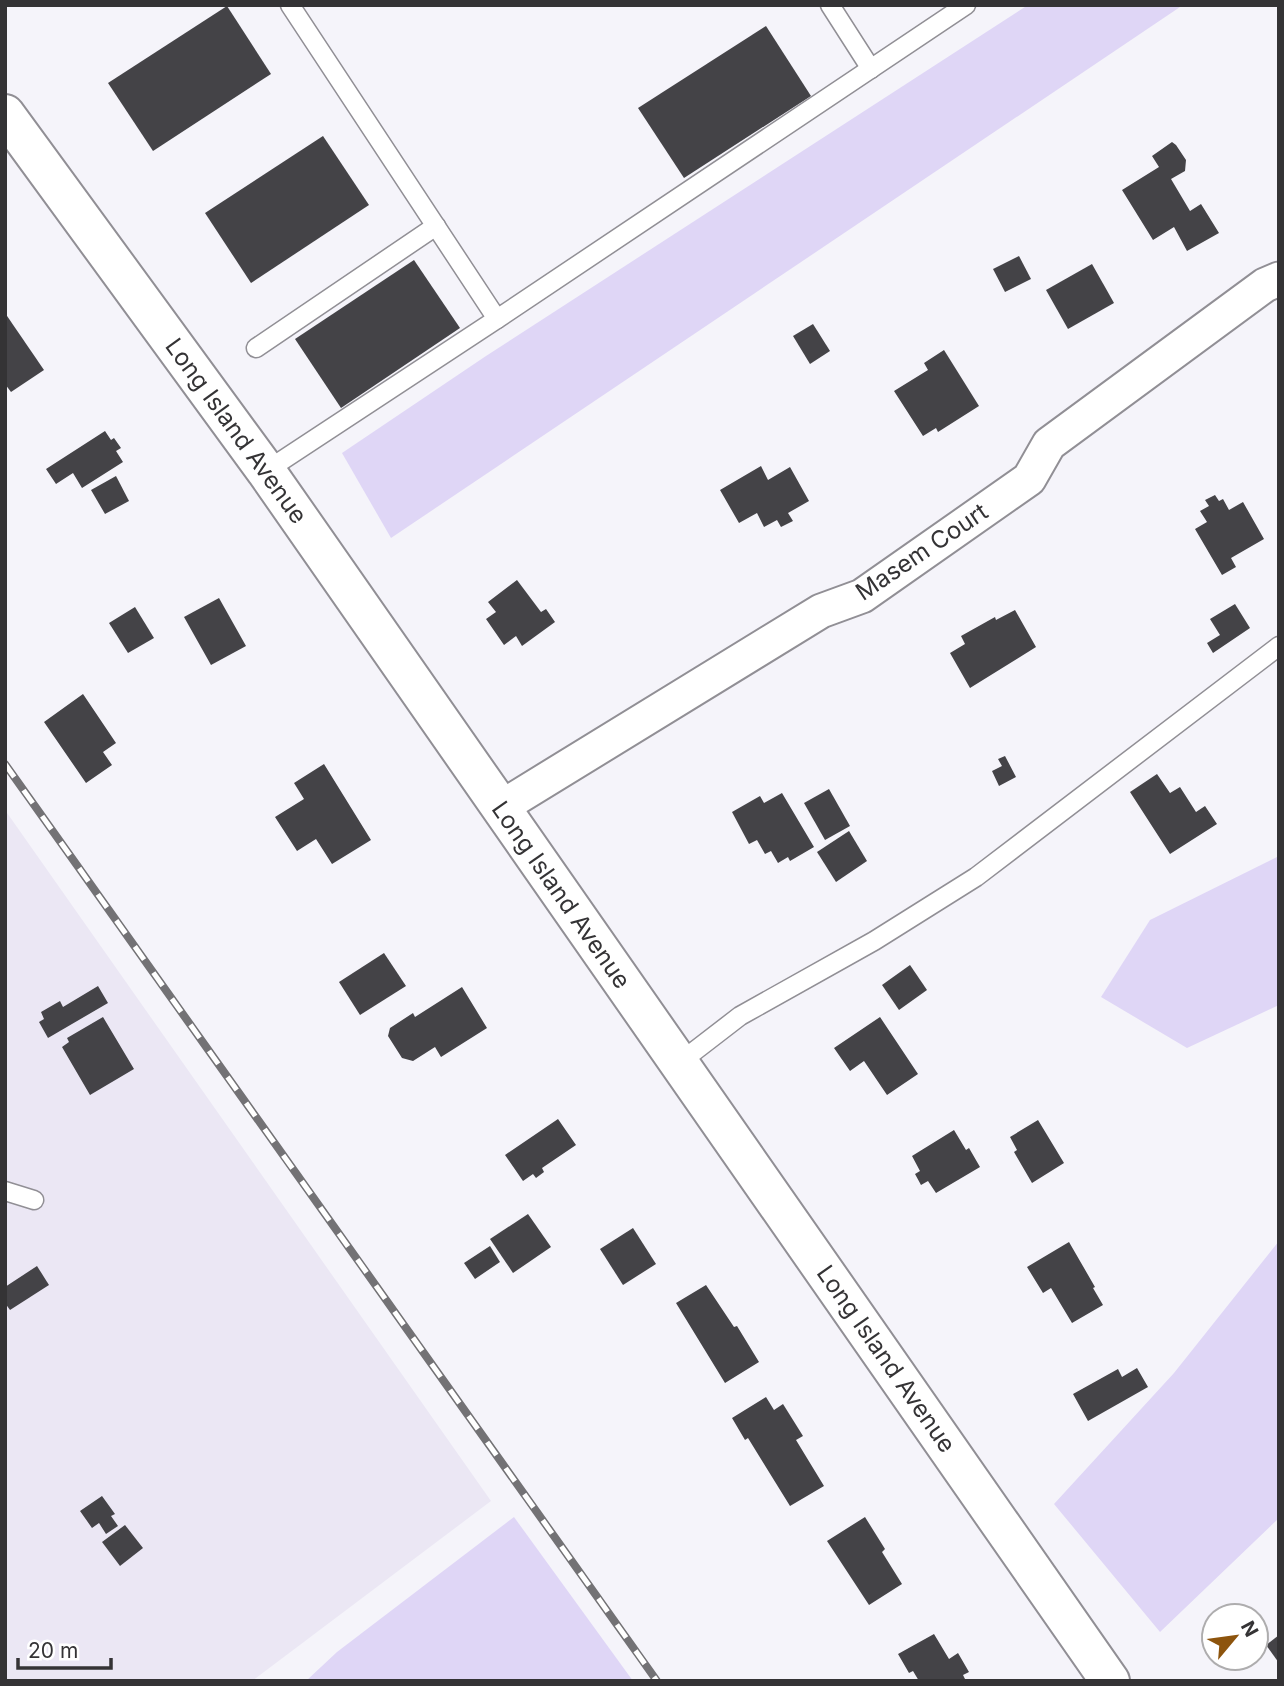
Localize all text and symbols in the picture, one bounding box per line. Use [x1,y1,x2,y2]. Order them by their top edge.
street label: Long Island Avenue [159,332,313,529]
street label: Masem Court [850,497,993,606]
street label: Long Island Avenue [486,795,637,994]
street label: Long Island Avenue [811,1259,962,1458]
north arrow [1200,1602,1270,1672]
text: N [1236,1617,1263,1641]
scale bar [18,1626,110,1670]
text: 20 m [28,1638,78,1663]

